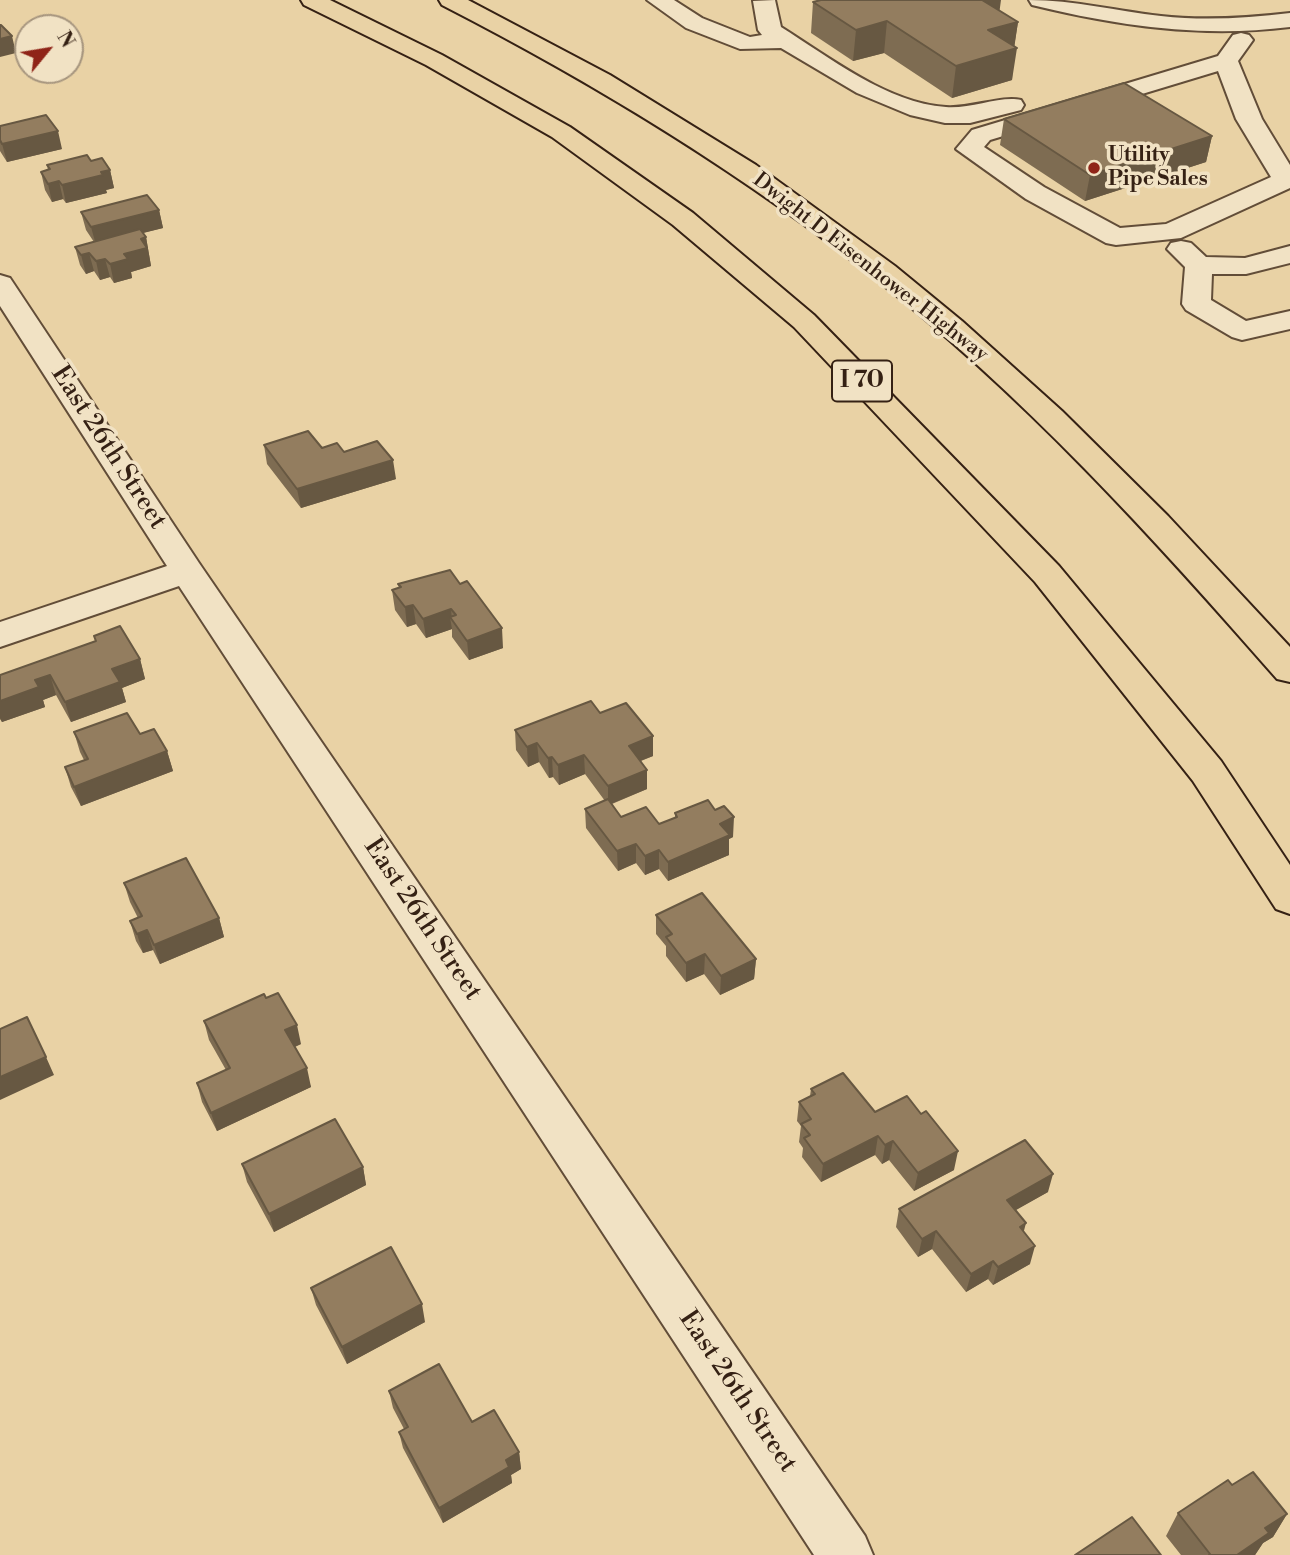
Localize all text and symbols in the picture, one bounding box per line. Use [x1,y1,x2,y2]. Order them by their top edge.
north arrow [14,14,84,84]
text: N [51,27,80,52]
place label: Utility Pipe Sales [1108,143,1208,193]
marker: Utility Pipe Sales [1086,160,1102,176]
street label: Dwight D Eisenhower Highway [747,168,993,368]
street label: East 26th Street [43,360,173,536]
road number: I 70 [832,360,892,402]
street label: East 26th Street [356,833,488,1007]
street label: East 26th Street [671,1305,803,1479]

